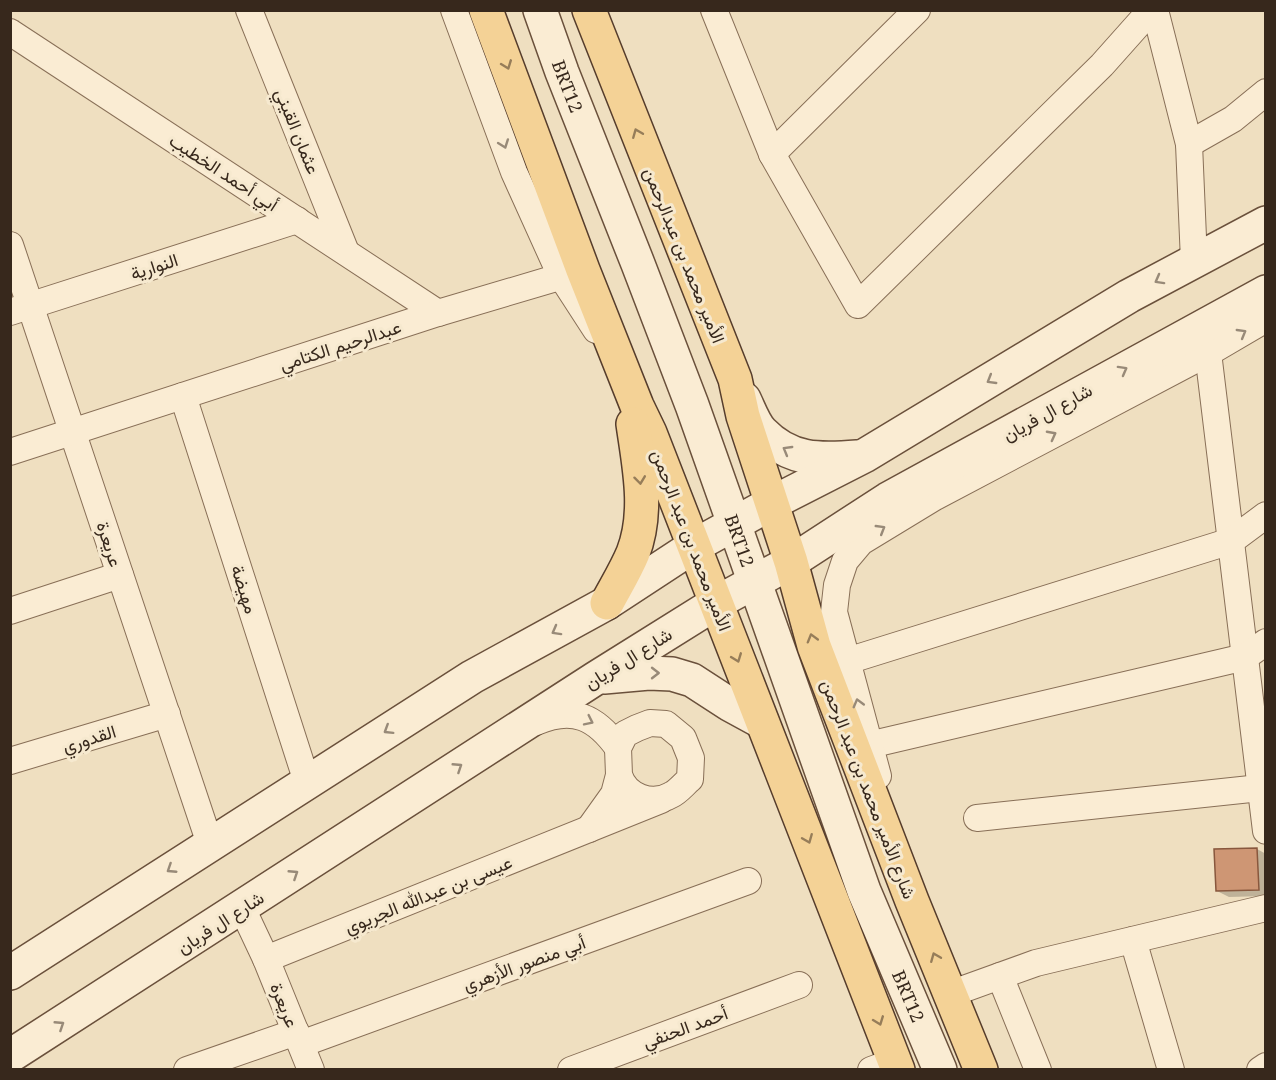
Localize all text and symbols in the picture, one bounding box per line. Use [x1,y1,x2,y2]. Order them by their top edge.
street label: BRT12 [547,57,589,116]
one-way arrow [499,59,512,70]
street label: عثمان القيني [266,85,326,179]
street label: أبي أحمد الخطيب [163,128,283,220]
one-way arrow [632,128,644,139]
one-way arrow [496,138,509,149]
street label: الأمير محمد بن عبدالرحمن [639,164,731,346]
street label: النوارية [127,247,181,285]
one-way arrow [1154,273,1165,284]
street label: عبدالرحيم الكتامي [276,314,405,380]
one-way arrow [1236,329,1246,340]
one-way arrow [1117,366,1128,377]
one-way arrow [987,373,997,384]
street label: شارع ال فريان [998,378,1097,447]
one-way arrow [1045,431,1056,442]
street label: الأمير محمد بن عبد الرحمن [646,446,738,634]
one-way arrow [783,446,793,457]
one-way arrow [634,476,646,485]
street label: BRT12 [720,511,760,570]
street label: عريعرة [91,518,129,570]
one-way arrow [875,525,885,537]
street label: مهيضة [226,562,264,616]
street label: شارع ال فريان [580,622,677,695]
one-way arrow [552,624,562,635]
one-way arrow [807,633,819,644]
one-way arrow [730,652,743,663]
one-way arrow [650,667,659,679]
street label: شارع الأمير محمد بن عبد الرحمن [815,676,922,903]
one-way arrow [853,698,865,709]
one-way arrow [582,714,593,726]
street label: القدوري [59,719,120,761]
one-way arrow [384,723,394,735]
one-way arrow [452,763,462,775]
one-way arrow [801,833,813,844]
street label: عيسى بن عبدالله الجريوي [341,849,517,942]
one-way arrow [167,862,177,874]
one-way arrow [288,870,299,881]
street label: شارع ال فريان [172,885,269,960]
street label: أبي منصور الأزهري [459,930,590,1000]
one-way arrow [930,952,942,963]
street label: BRT12 [887,966,930,1026]
street label: عريعرة [265,979,305,1031]
street label: أحمد الحنفي [639,1000,732,1057]
one-way arrow [872,1015,885,1026]
one-way arrow [54,1021,64,1033]

